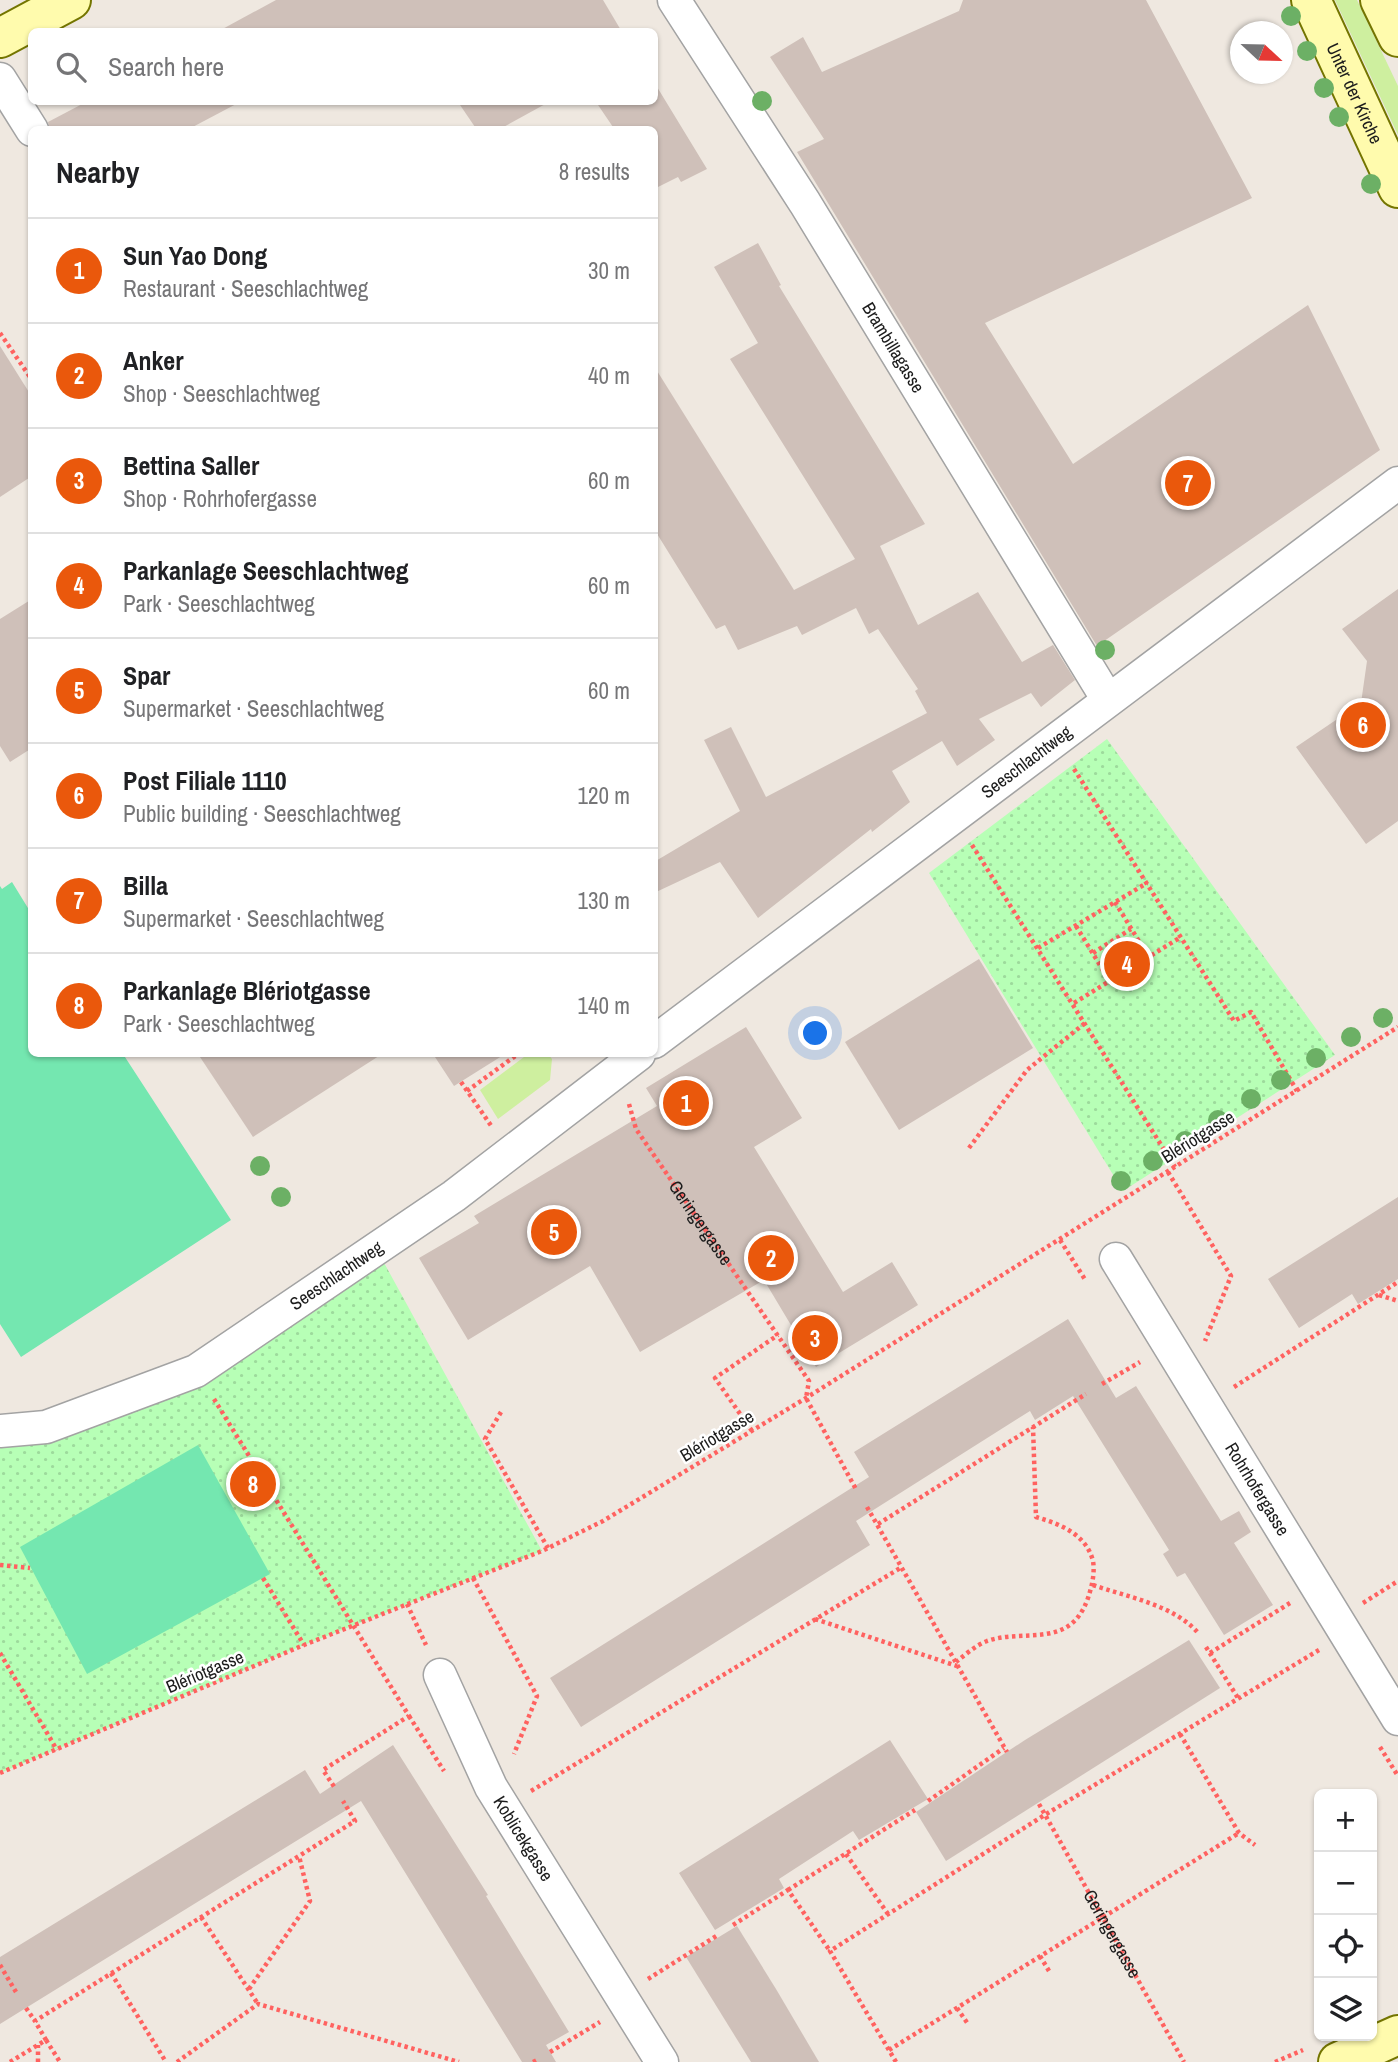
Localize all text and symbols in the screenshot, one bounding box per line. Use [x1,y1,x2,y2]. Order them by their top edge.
north arrow [1230,21,1293,84]
search box [28,28,658,105]
street label: Unter der Kirche [1321,39,1389,148]
icon: search [52,48,90,86]
text: Search here [108,49,224,84]
text: Nearby [56,152,139,192]
text: 8 results [559,156,630,187]
text: Sun Yao Dong [123,238,267,273]
text: 1 [74,255,84,286]
text: 30 m [588,255,630,286]
text: Restaurant · Seeschlachtweg [123,273,368,304]
street label: Brambillagasse [856,297,931,397]
text: Anker [123,343,183,378]
text: 2 [74,360,84,391]
text: 40 m [588,360,630,391]
text: Shop · Seeschlachtweg [123,378,320,409]
text: Bettina Saller [123,448,259,483]
pin: 7 [1165,457,1211,509]
text: 3 [74,465,84,496]
text: 60 m [588,465,630,496]
text: Shop · Rohrhofergasse [123,483,317,514]
text: Parkanlage Seeschlachtweg [123,553,409,588]
text: 4 [74,570,84,601]
text: 60 m [588,570,630,601]
text: Park · Seeschlachtweg [123,588,315,619]
text: Spar [123,658,170,693]
text: 5 [74,675,84,706]
text: 60 m [588,675,630,706]
text: Supermarket · Seeschlachtweg [123,693,384,724]
pin: 6 [1340,699,1386,751]
street label: Seeschlachtweg [976,719,1077,804]
text: Post Filiale 1110 [123,763,287,798]
text: 6 [74,780,84,811]
text: 120 m [578,780,630,811]
text: Public building · Seeschlachtweg [123,798,401,829]
text: Billa [123,868,168,903]
text: 7 [74,885,84,916]
text: 130 m [578,885,630,916]
text: Supermarket · Seeschlachtweg [123,903,384,934]
pin: 4 [1104,938,1150,990]
text: Parkanlage Blériotgasse [123,973,371,1008]
text: 8 [74,990,84,1021]
text: 140 m [578,990,630,1021]
text: Park · Seeschlachtweg [123,1008,315,1039]
your location [798,1016,832,1050]
pin: 1 [663,1077,709,1129]
street label: Blériotgasse [1156,1104,1239,1169]
street label: Geringergasse [663,1175,739,1270]
pin: 5 [531,1206,577,1258]
pin: 2 [748,1232,794,1284]
street label: Seeschlachtweg [285,1234,388,1316]
pin: 3 [792,1312,838,1364]
street label: Blériotgasse [675,1404,758,1467]
street label: Rohrhofergasse [1219,1438,1296,1540]
pin: 8 [230,1458,276,1510]
street label: Blériotgasse [162,1644,247,1699]
map controls [1314,1789,1377,2041]
button: + [1314,1789,1377,1852]
street label: Koblicekgasse [488,1791,560,1886]
button: − [1314,1852,1377,1915]
street label: Geringergasse [1078,1885,1147,1982]
button: locate [1314,1915,1377,1978]
button: layers [1314,1978,1377,2041]

